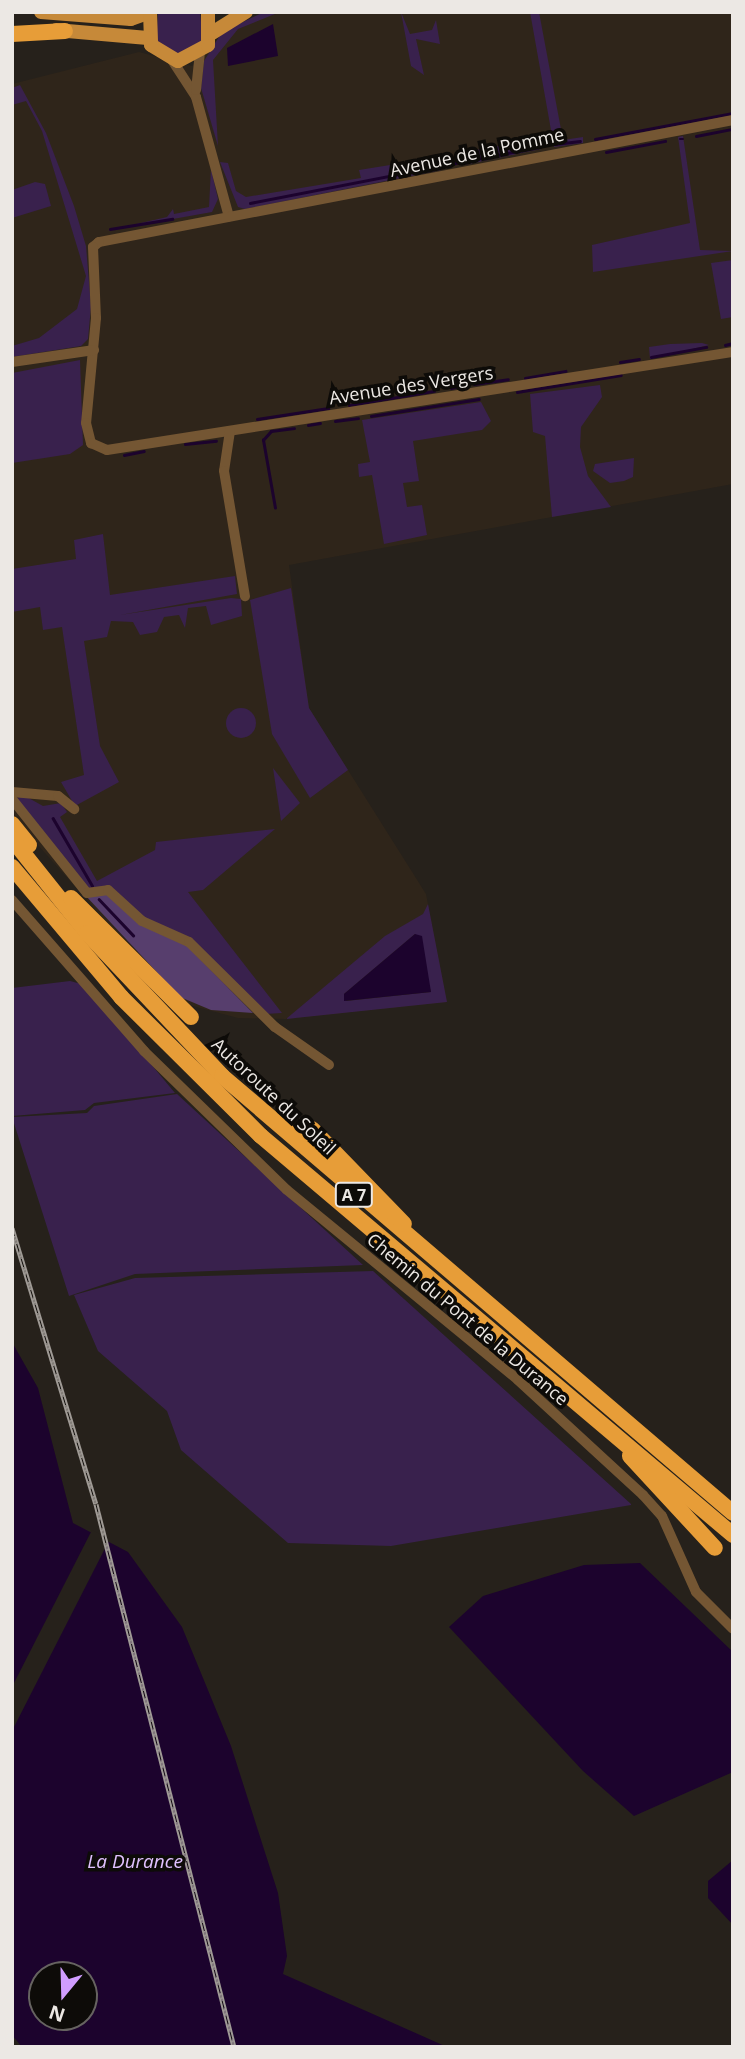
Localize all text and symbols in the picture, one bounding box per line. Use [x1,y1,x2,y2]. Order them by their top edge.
street label: Avenue de la Pomme [388,123,566,181]
street label: Avenue des Vergers [327,361,495,409]
street label: Autoroute du Soleil [208,1033,340,1159]
road number: A 7 [335,1182,373,1208]
street label: Chemin du Pont de la Durance [363,1228,573,1410]
water label: La Durance [87,1851,183,1873]
north arrow [28,1961,98,2031]
text: N [45,1999,68,2029]

